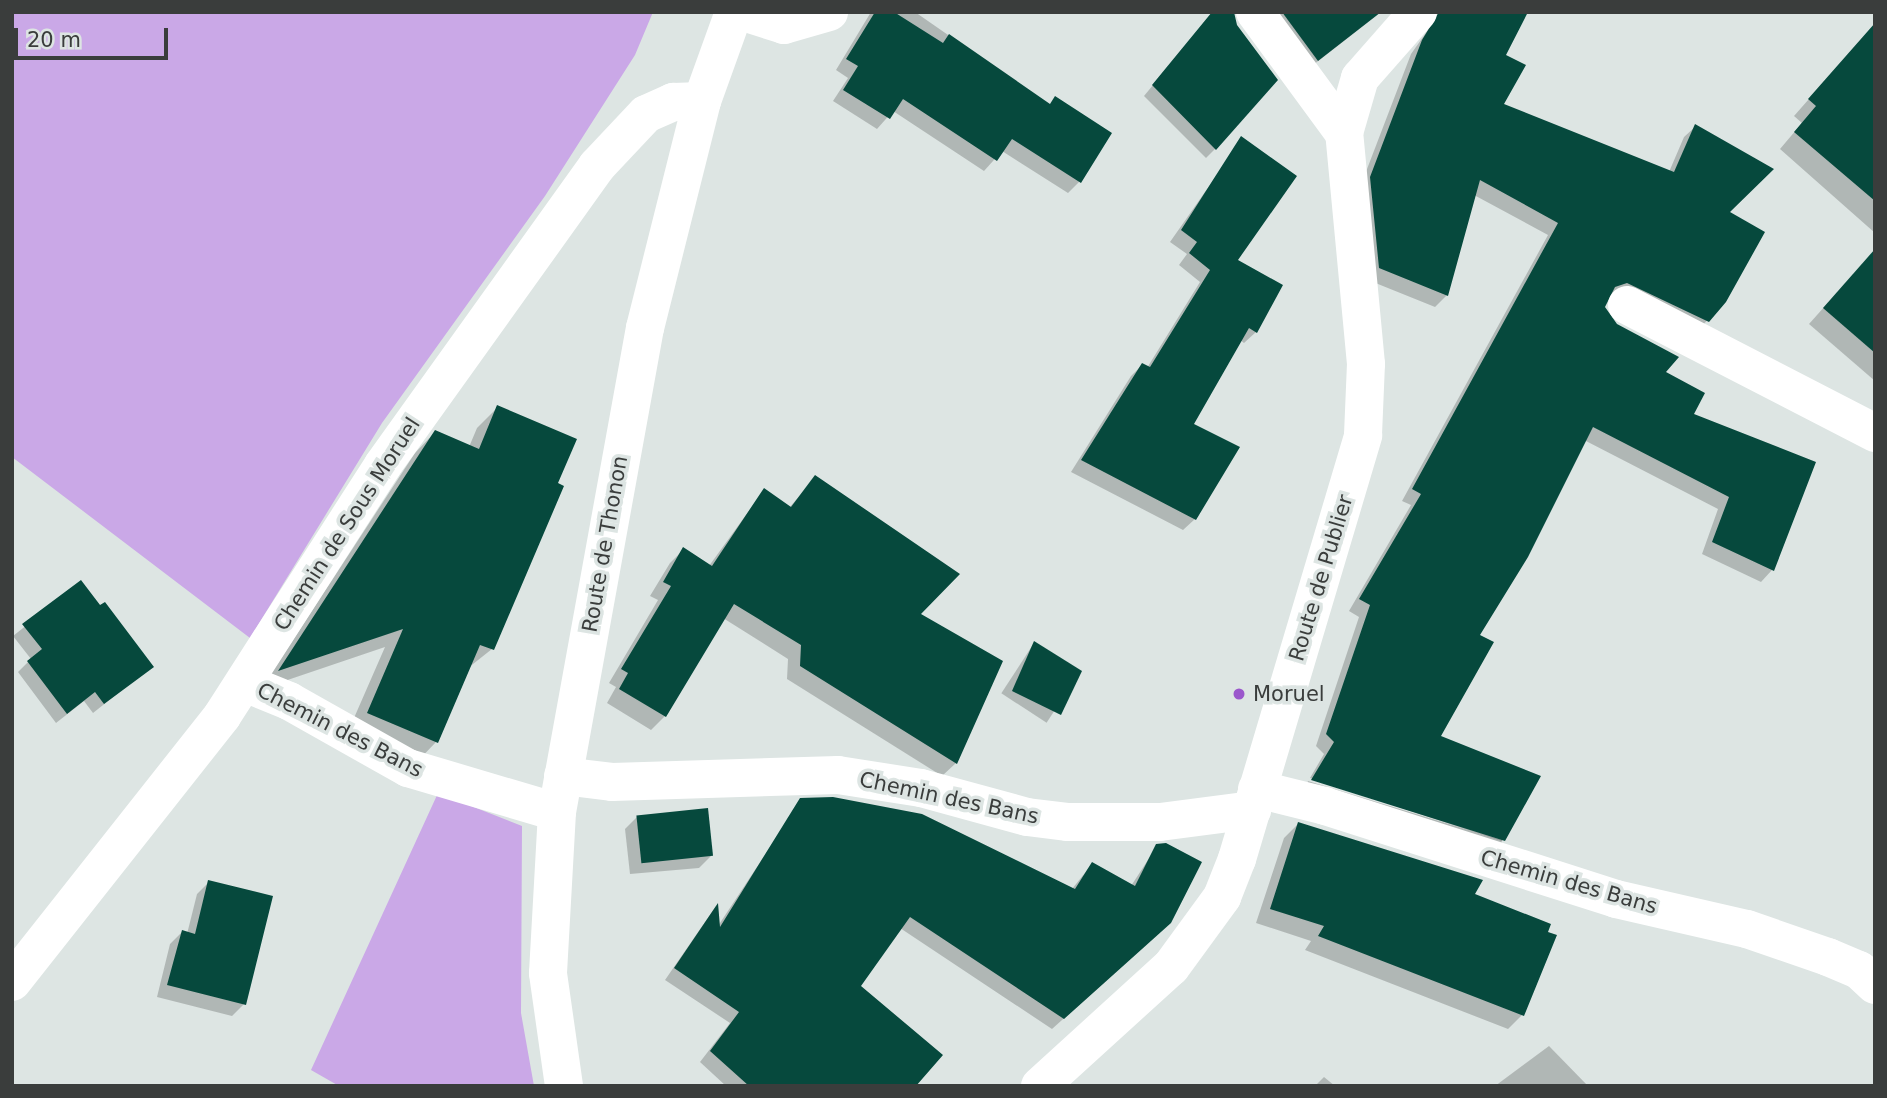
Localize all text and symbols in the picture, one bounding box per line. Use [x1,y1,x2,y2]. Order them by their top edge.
scale bar [18,14,172,58]
text: 20 m [27,28,81,52]
street label: Chemin de Sous Moruel [269,413,425,635]
street label: Route de Thonon [577,454,633,634]
street label: Route de Publier [1284,492,1358,664]
street label: Chemin des Bans [253,677,427,783]
place label: Moruel [1253,681,1325,707]
marker: Moruel [1231,686,1247,702]
street label: Chemin des Bans [857,767,1041,829]
street label: Chemin des Bans [1478,845,1660,919]

